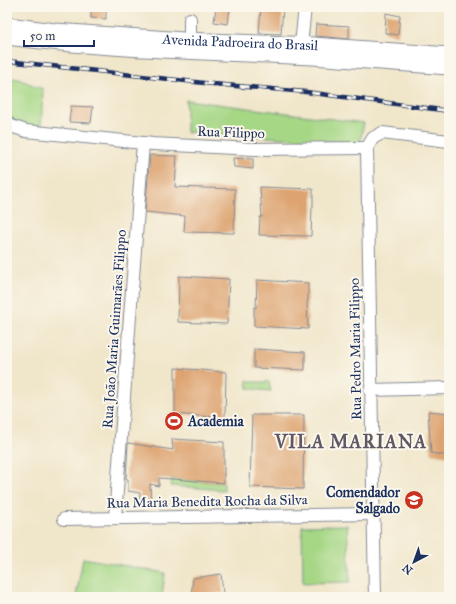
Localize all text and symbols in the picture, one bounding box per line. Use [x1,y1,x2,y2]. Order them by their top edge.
scale bar [24,22,94,48]
text: 50 m [30,29,55,43]
street label: Avenida Padroeira do Brasil [161,30,319,54]
street label: Rua Filippo [197,123,265,142]
street label: Rua João Maria Guimarães Filippo [99,229,131,429]
street label: Rua Pedro Maria Filippo [346,278,365,420]
sports icon: Academia [163,410,185,432]
place label: Academia [187,413,245,430]
district label: VILA MARIANA [274,431,427,453]
place label: Comendador Salgado [326,484,401,518]
school or university icon: Comendador Salgado [403,489,425,511]
street label: Rua Maria Benedita Rocha da Silva [106,491,308,512]
north arrow [394,542,434,582]
text: N [399,561,416,577]

